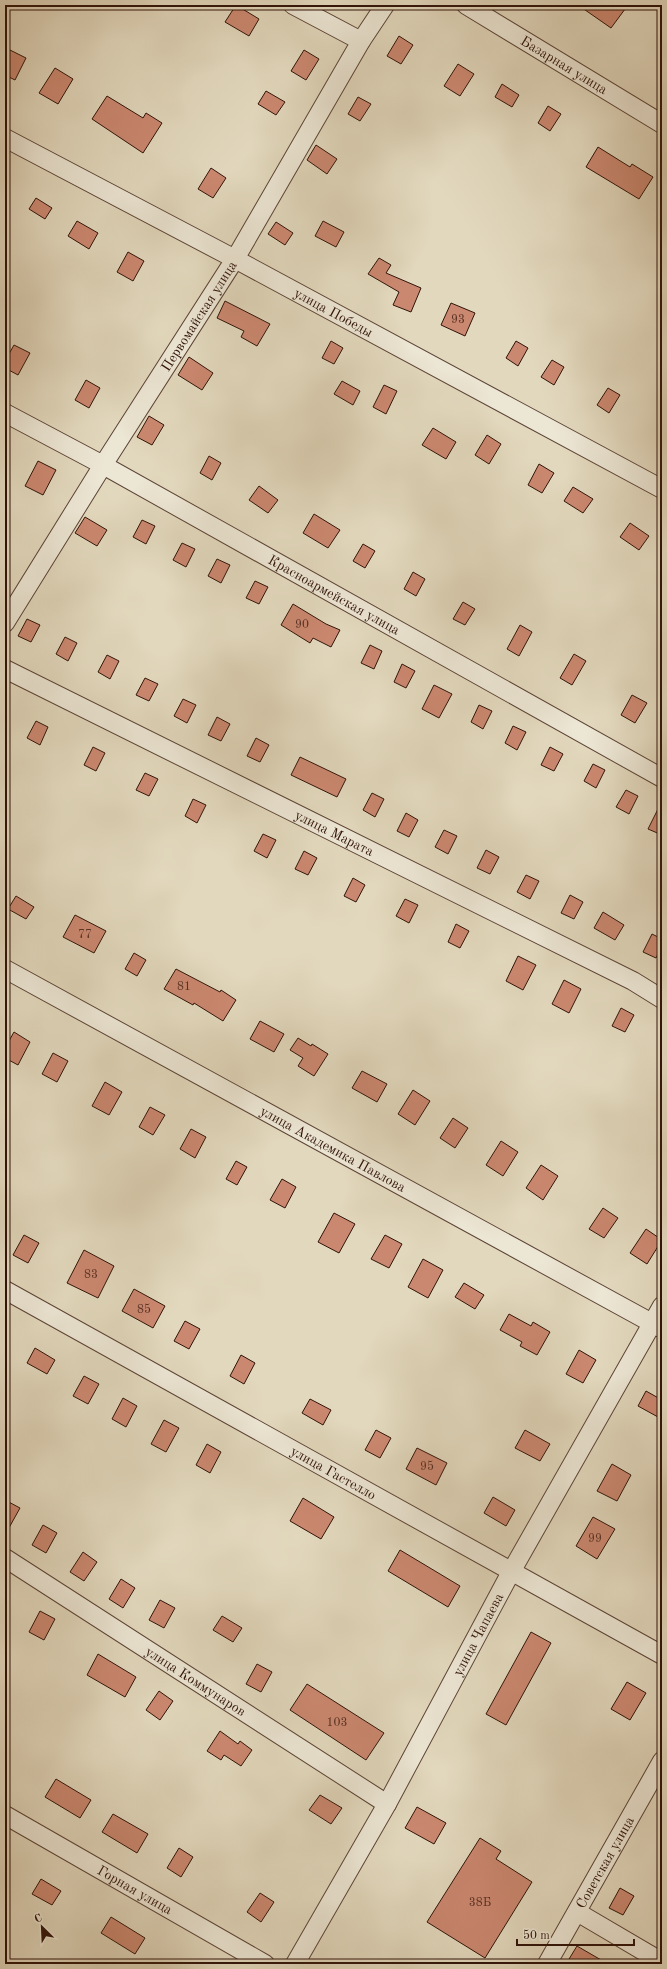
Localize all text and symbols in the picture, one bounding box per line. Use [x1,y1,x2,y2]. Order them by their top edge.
street label: Базарная улица [518,34,610,97]
street label: Первомайская улица [159,259,240,374]
street label: улица Победы [291,286,375,340]
house number: 93 [451,314,465,326]
street label: Красноармейская улица [266,553,402,638]
house number: 90 [295,619,309,631]
street label: улица Марата [292,808,376,859]
house number: 77 [78,929,92,941]
house number: 81 [177,981,191,993]
street label: улица Академика Павлова [257,1104,408,1195]
house number: 83 [84,1269,98,1281]
house number: 85 [137,1303,151,1316]
street label: улица Гастелло [288,1444,378,1503]
house number: 95 [420,1460,434,1473]
house number: 99 [588,1533,602,1545]
street label: улица Чапаева [451,1591,506,1678]
street label: улица Коммунаров [143,1644,248,1719]
house number: 103 [327,1717,347,1729]
street label: Советская улица [574,1814,637,1911]
street label: Горная улица [95,1863,175,1917]
house number: 38Б [469,1897,491,1909]
north arrow [22,1907,62,1947]
text: С [33,1913,44,1926]
scale bar [517,1921,634,1947]
text: 50 m [523,1929,550,1942]

